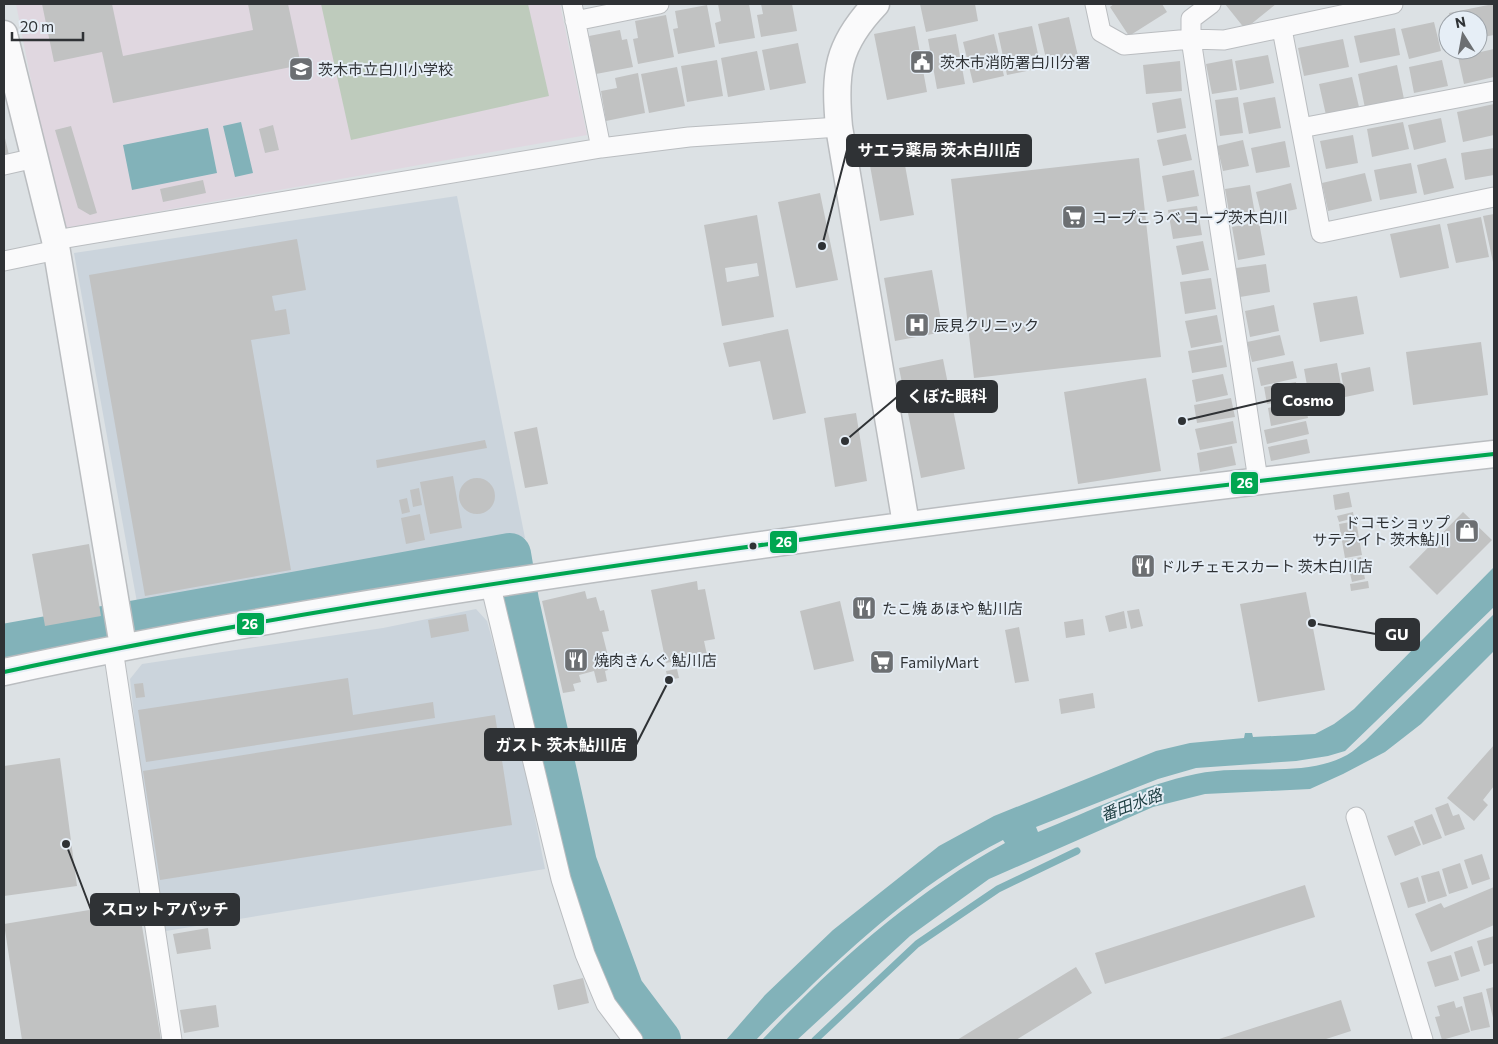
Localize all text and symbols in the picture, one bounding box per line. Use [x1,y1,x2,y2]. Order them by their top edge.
scale bar [12,10,84,42]
north arrow [1438,10,1488,60]
text: N [1454,12,1467,31]
text: 20 m [20,17,54,35]
public building icon: 茨木市消防署白川分署 [909,49,935,75]
place label: 茨木市消防署白川分署 [940,53,1090,71]
school or university icon: 茨木市立白川小学校 [288,56,314,82]
place label: 茨木市立白川小学校 [318,60,453,78]
callout: サエラ薬局 茨木白川店 [847,135,1031,166]
text: サエラ薬局 茨木白川店 [857,140,1021,159]
supermarket icon: コープこうべ コープ茨木白川 [1061,204,1087,230]
place label: コープこうべ コープ茨木白川 [1092,208,1288,226]
hospital icon: 辰見クリニック [904,312,930,338]
place label: 辰見クリニック [934,316,1039,334]
callout: くぼた眼科 [897,381,997,412]
callout: Cosmo [1272,384,1344,415]
text: くぼた眼科 [907,386,987,405]
text: Cosmo [1282,390,1334,409]
line badge: 26 [1230,471,1259,495]
text: 26 [1237,474,1254,491]
place label: ドコモショップ サテライト 茨木鮎川 [1312,513,1450,548]
shop icon: ドコモショップ サテライト 茨木鮎川 [1454,518,1480,544]
line badge: 26 [769,530,798,554]
text: 26 [776,533,793,550]
unlabelled marker [748,541,758,551]
restaurant icon: ドルチェモスカート 茨木白川店 [1130,553,1156,579]
place label: ドルチェモスカート 茨木白川店 [1160,557,1373,575]
restaurant icon: たこ焼 あほや 鮎川店 [851,595,877,621]
place label: たこ焼 あほや 鮎川店 [882,599,1023,617]
line badge: 26 [236,612,265,636]
text: 26 [242,615,259,632]
callout: GU [1376,619,1419,650]
text: GU [1385,624,1409,643]
restaurant icon: 焼肉きんぐ 鮎川店 [563,647,589,673]
supermarket icon: FamilyMart [869,649,895,675]
place label: 焼肉きんぐ 鮎川店 [594,651,717,669]
place label: FamilyMart [900,653,979,671]
callout: ガスト 茨木鮎川店 [485,729,636,760]
text: ガスト 茨木鮎川店 [495,735,627,754]
water label: 番田水路 [1098,783,1166,824]
callout: スロットアパッチ [91,894,239,925]
text: スロットアパッチ [101,899,229,918]

